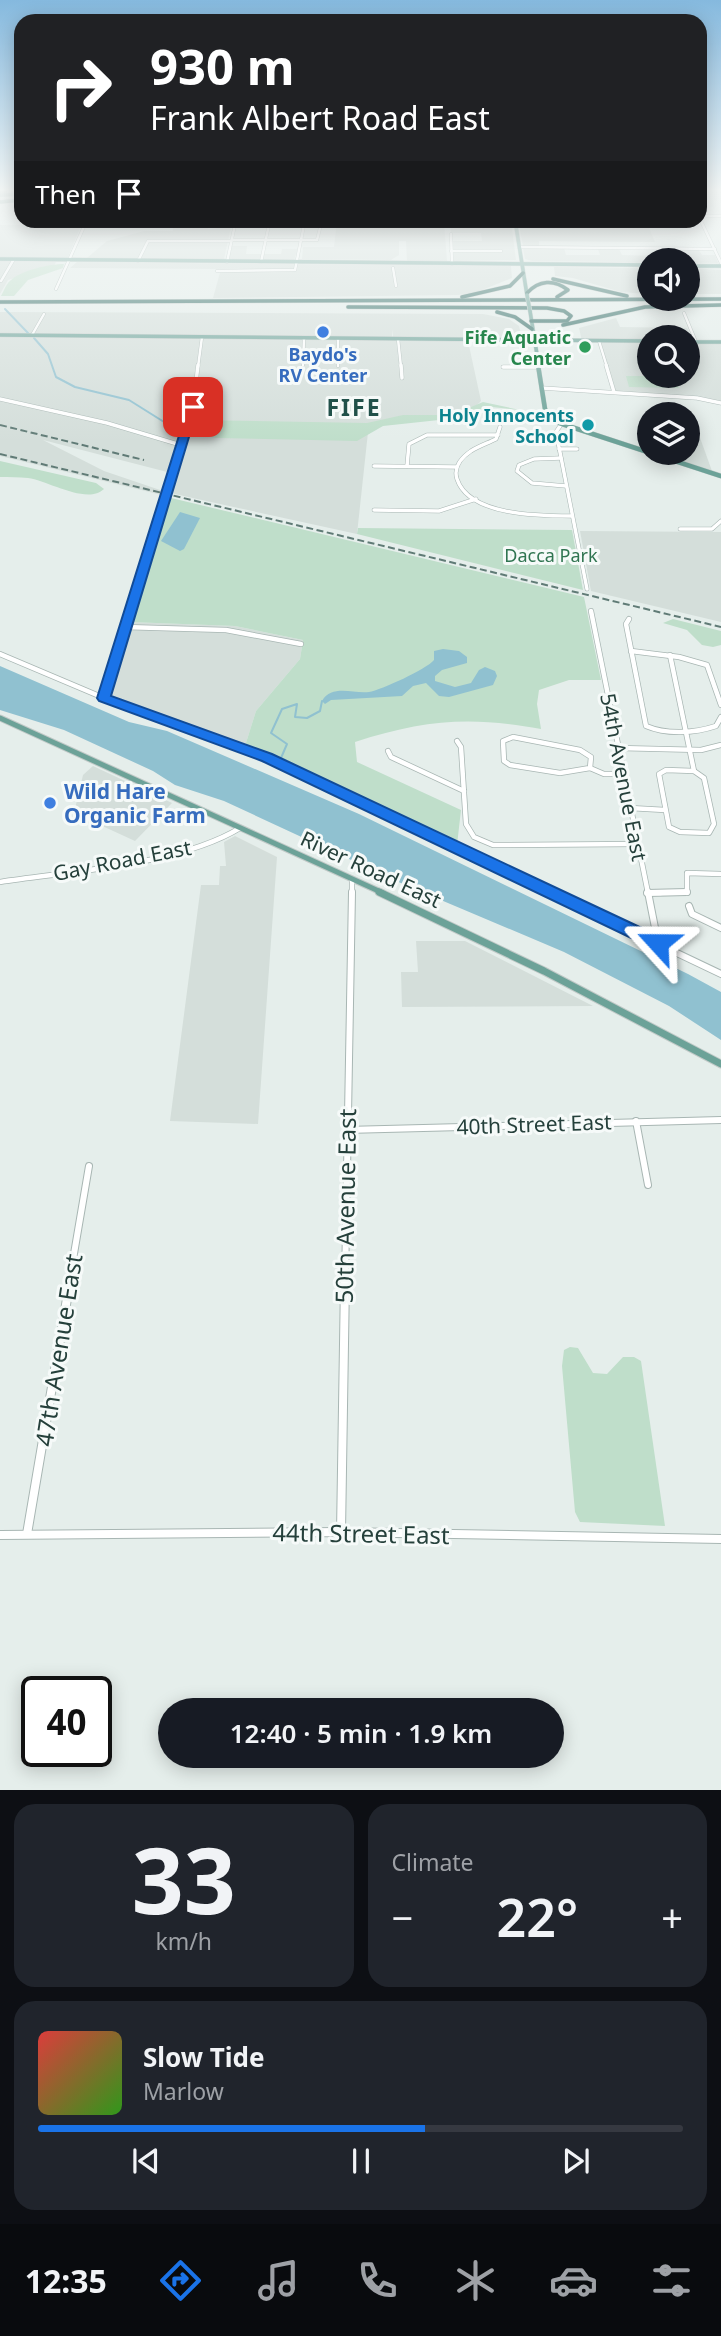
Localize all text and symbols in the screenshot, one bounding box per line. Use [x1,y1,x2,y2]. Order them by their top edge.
text: 930 m [150,33,295,99]
icon: right [35,42,126,133]
text: Frank Albert Road East [150,96,490,139]
icon: arrive [110,175,148,213]
text: Then [35,176,96,212]
map controls [637,248,700,465]
button: sound [637,248,700,311]
marker: Baydo's RV Center [315,324,331,340]
place label: Fife Aquatic Center [465,325,571,370]
button: search [637,325,700,388]
marker: Fife Aquatic Center [577,339,593,355]
place label: Baydo's RV Center [279,342,367,387]
pin [163,377,223,437]
icon: arrive [174,388,212,426]
district label: FIFE [326,391,382,423]
button: layers [637,402,700,465]
place label: Holy Innocents School [438,403,574,448]
marker: Holy Innocents School [580,417,596,433]
park label: Dacca Park [504,543,598,567]
street label: 54th Avenue East [594,691,654,864]
place label: Wild Hare Organic Farm [64,777,206,829]
marker: Wild Hare Organic Farm [42,795,58,811]
street label: River Road East [296,824,446,914]
street label: Gay Road East [50,833,194,887]
position arrow [621,906,695,980]
street label: 40th Street East [456,1107,612,1141]
street label: 50th Avenue East [327,1108,363,1304]
street label: 47th Avenue East [26,1251,90,1449]
street label: 44th Street East [272,1515,450,1551]
speed limit sign: 40 [21,1676,112,1767]
text: 12:40 · 5 min · 1.9 km [230,1715,492,1751]
text: 33 [132,1817,236,1941]
text: Climate [392,1846,474,1878]
text: 22° [496,1881,578,1952]
text: − [392,1891,413,1943]
text: + [661,1891,683,1943]
text: km/h [155,1925,212,1957]
text: Slow Tide [143,2039,265,2075]
text: Marlow [143,2075,224,2107]
icon: previous [127,2142,165,2180]
icon: pause [342,2142,380,2180]
icon: next [557,2142,595,2180]
icon: directions [156,2256,205,2305]
icon: music [254,2256,303,2305]
icon: phone [353,2256,402,2305]
icon: climate [451,2256,500,2305]
icon: car [549,2256,598,2305]
icon: filters [647,2256,696,2305]
text: 12:35 [25,2259,107,2302]

